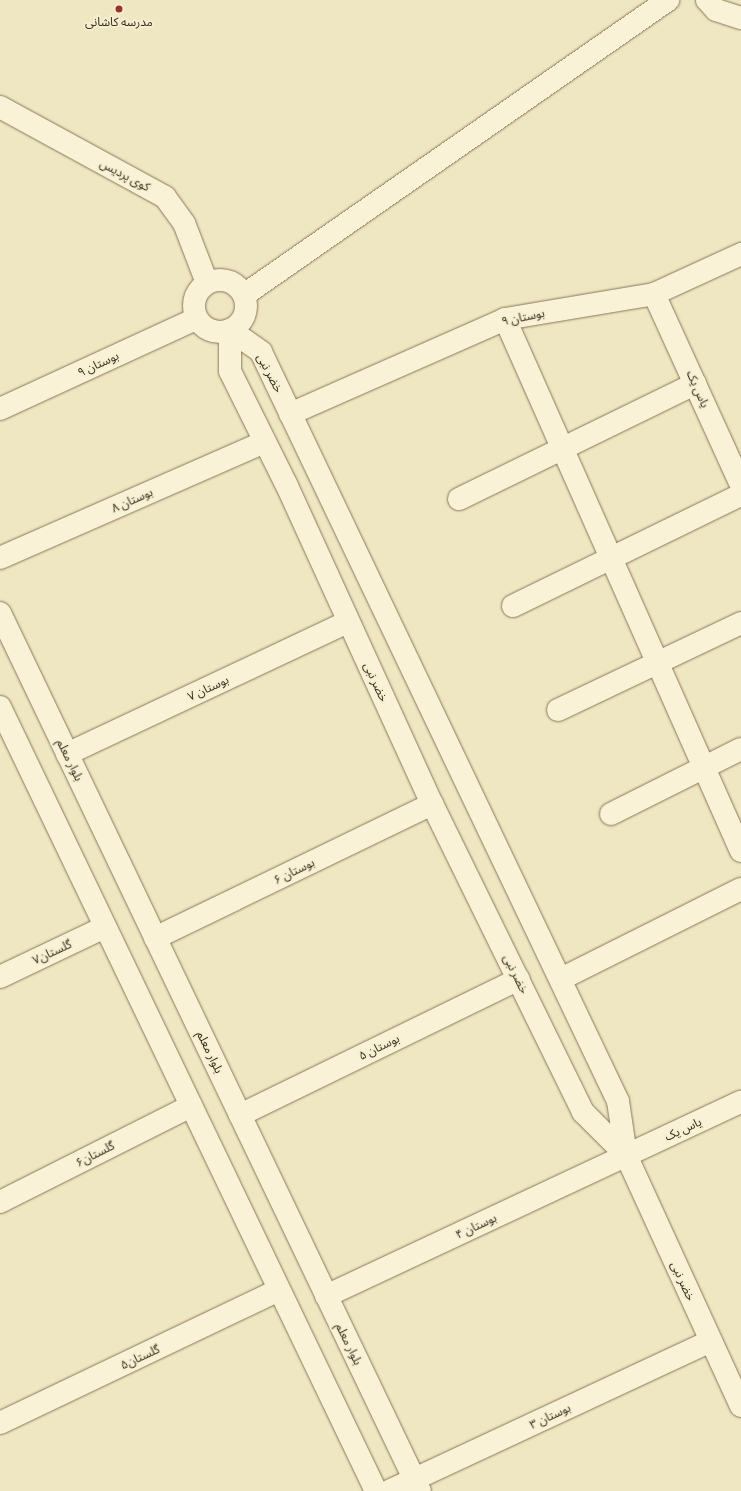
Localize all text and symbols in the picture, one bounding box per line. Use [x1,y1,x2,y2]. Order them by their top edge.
marker: مدرسه کاشانی [114,4,124,14]
place label: مدرسه کاشانی [85,15,153,29]
street label: کوی پردیس [97,156,153,194]
street label: بوستان ۹ [500,305,546,329]
street label: بوستان ۹ [75,348,121,380]
street label: خضر نبی [254,351,286,395]
street label: یاس یک [683,368,713,410]
street label: بوستان ۸ [109,485,155,515]
street label: خضر نبی [361,660,391,704]
street label: بوستان ۷ [185,672,231,704]
street label: بلوار معلم [54,737,86,783]
street label: بوستان ۶ [271,855,317,887]
street label: گلستان۷ [30,937,74,967]
street label: خضر نبی [500,952,532,996]
street label: بلوار معلم [194,1029,226,1075]
street label: بوستان ۵ [356,1031,402,1063]
street label: یاس یک [662,1114,704,1144]
street label: گلستان۶ [73,1138,117,1170]
street label: بوستان ۴ [453,1210,499,1242]
street label: خضر نبی [668,1259,698,1303]
street label: بلوار معلم [333,1321,365,1367]
street label: گلستان۵ [118,1342,162,1372]
street label: بوستان ۳ [527,1400,573,1432]

